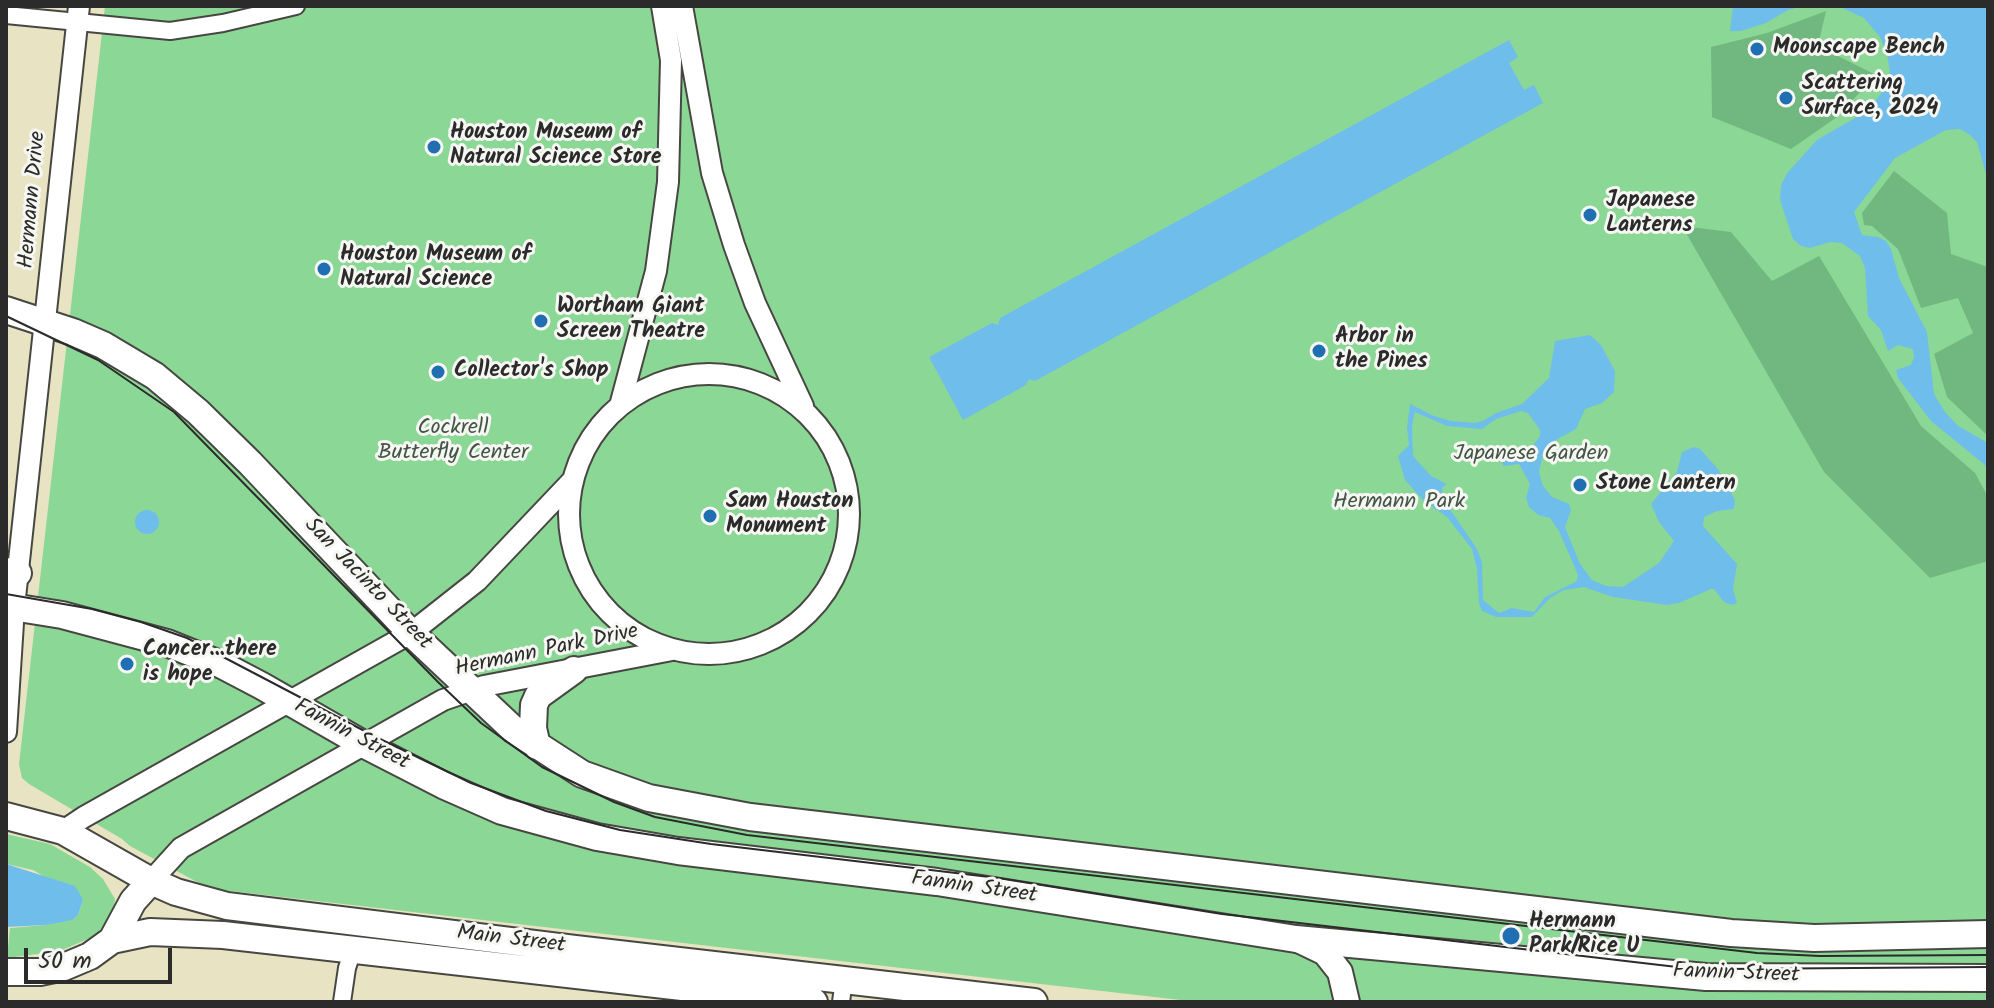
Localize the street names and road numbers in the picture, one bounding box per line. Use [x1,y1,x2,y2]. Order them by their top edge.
street label: Hermann Drive [15,130,53,270]
street label: San Jacinto Street [297,514,437,656]
street label: Hermann Park Drive [453,620,641,684]
street label: Fannin Street [289,695,413,777]
street label: Fannin Street [909,867,1039,911]
street label: Main Street [455,921,567,961]
street label: Fannin Street [1672,960,1800,990]

